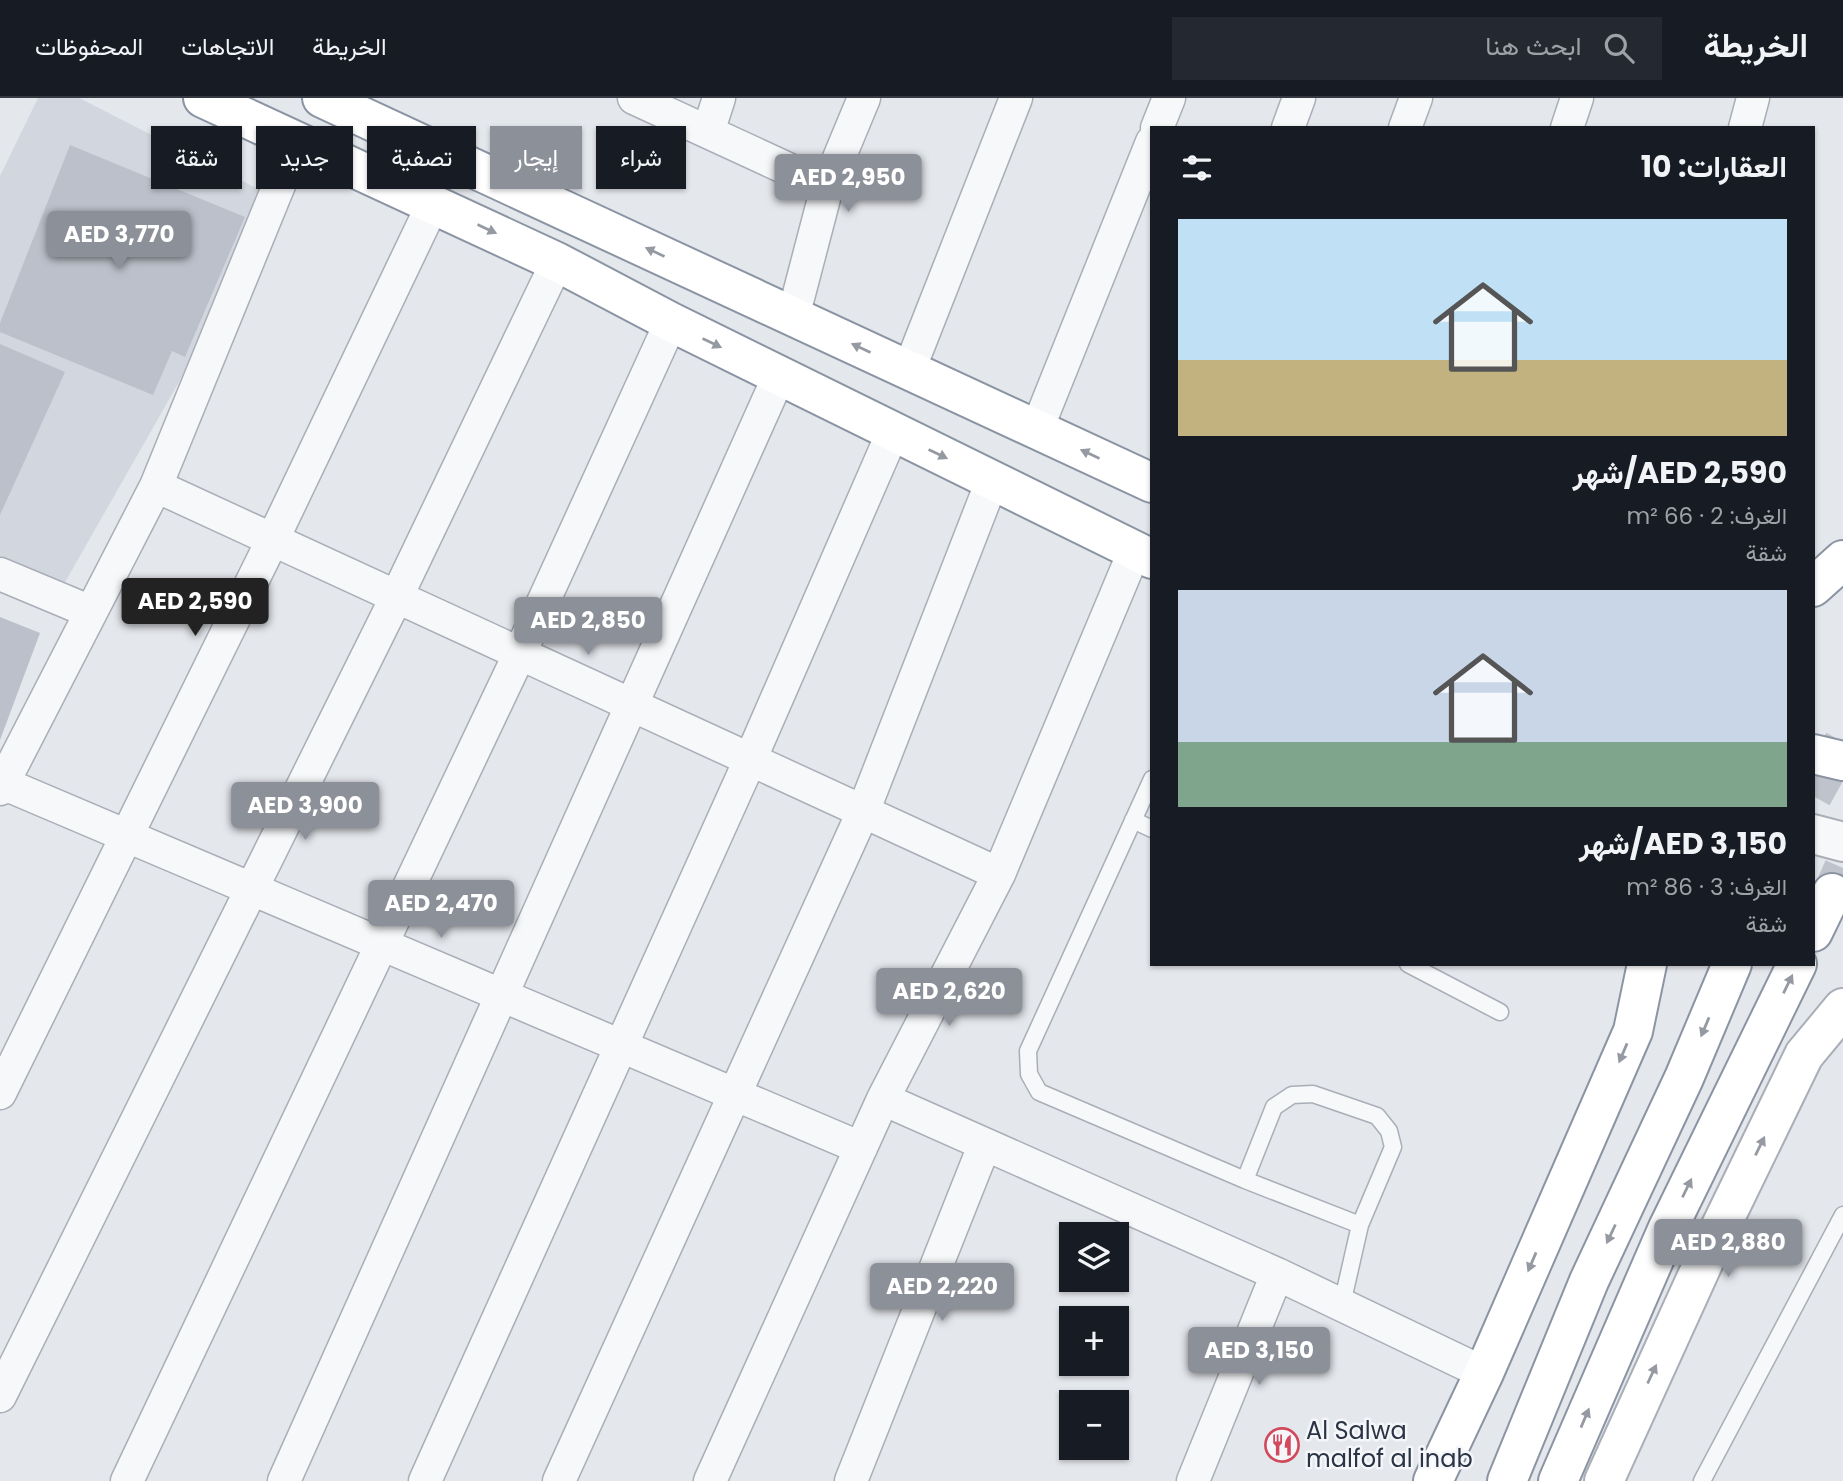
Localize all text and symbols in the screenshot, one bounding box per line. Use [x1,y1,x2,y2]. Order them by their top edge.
search box [1172,17,1662,80]
text: الخريطة [1704,22,1808,69]
text: ابحث هنا [1485,28,1582,64]
icon: search [1600,29,1638,67]
text: المحفوظات [35,30,143,63]
text: الاتجاهات [181,30,274,63]
text: الخريطة [312,30,387,63]
chip: شقة [151,126,242,189]
chip: جديد [256,126,353,189]
chip: تصفية [367,126,476,189]
chip: إيجار [490,126,582,189]
chip: شراء [596,126,686,189]
text: العقارات: 10 [1641,145,1787,188]
icon: filters [1178,149,1216,187]
pin: AED 2,950 [768,155,928,214]
text: AED 2,950 [791,161,905,193]
pin: AED 3,770 [39,212,199,271]
text: AED 3,770 [63,218,175,250]
one-way arrow [477,224,497,235]
one-way arrow [644,247,665,258]
icon: home [1420,264,1546,390]
one-way arrow [702,337,722,348]
one-way arrow [851,342,871,354]
one-way arrow [1080,448,1100,460]
one-way arrow [928,449,948,460]
text: AED 2,590/شهر [1573,451,1787,494]
text: الغرف: 2 · 66 m² [1627,500,1787,532]
text: شقة [1745,537,1787,569]
pin: AED 2,590 [115,578,275,638]
text: AED 2,590 [138,585,252,617]
pin: AED 2,850 [508,598,668,657]
text: AED 2,850 [530,604,646,636]
icon: home [1420,635,1546,761]
pin: AED 3,900 [225,782,385,842]
text: AED 3,900 [247,789,363,821]
text: AED 3,150/شهر [1579,822,1787,865]
text: الغرف: 3 · 86 m² [1626,871,1787,903]
pin: AED 2,470 [361,880,521,940]
text: AED 2,470 [384,887,498,919]
text: شقة [1745,908,1787,940]
pin: AED 2,620 [869,968,1029,1028]
one-way arrow [1782,974,1793,994]
text: AED 2,620 [892,975,1006,1007]
one-way arrow [1700,1017,1711,1038]
one-way arrow [1617,1043,1628,1064]
one-way arrow [1754,1136,1765,1156]
one-way arrow [1682,1178,1693,1198]
pin: AED 2,880 [1648,1220,1808,1279]
map controls [1059,1222,1129,1460]
button: layers [1059,1222,1129,1292]
one-way arrow [1605,1224,1617,1244]
text: AED 2,880 [1670,1226,1786,1258]
one-way arrow [1526,1252,1538,1272]
pin: AED 2,220 [862,1264,1022,1323]
text: AED 2,220 [886,1270,998,1302]
button: + [1059,1306,1129,1376]
pin: AED 3,150 [1179,1328,1339,1387]
text: AED 3,150 [1204,1334,1314,1366]
one-way arrow [1646,1364,1658,1384]
button: − [1059,1390,1129,1460]
one-way arrow [1579,1407,1590,1428]
place label: Al Salwa malfof al inab [1306,1414,1473,1475]
restaurant icon: Al Salwa malfof al inab [1263,1426,1301,1464]

